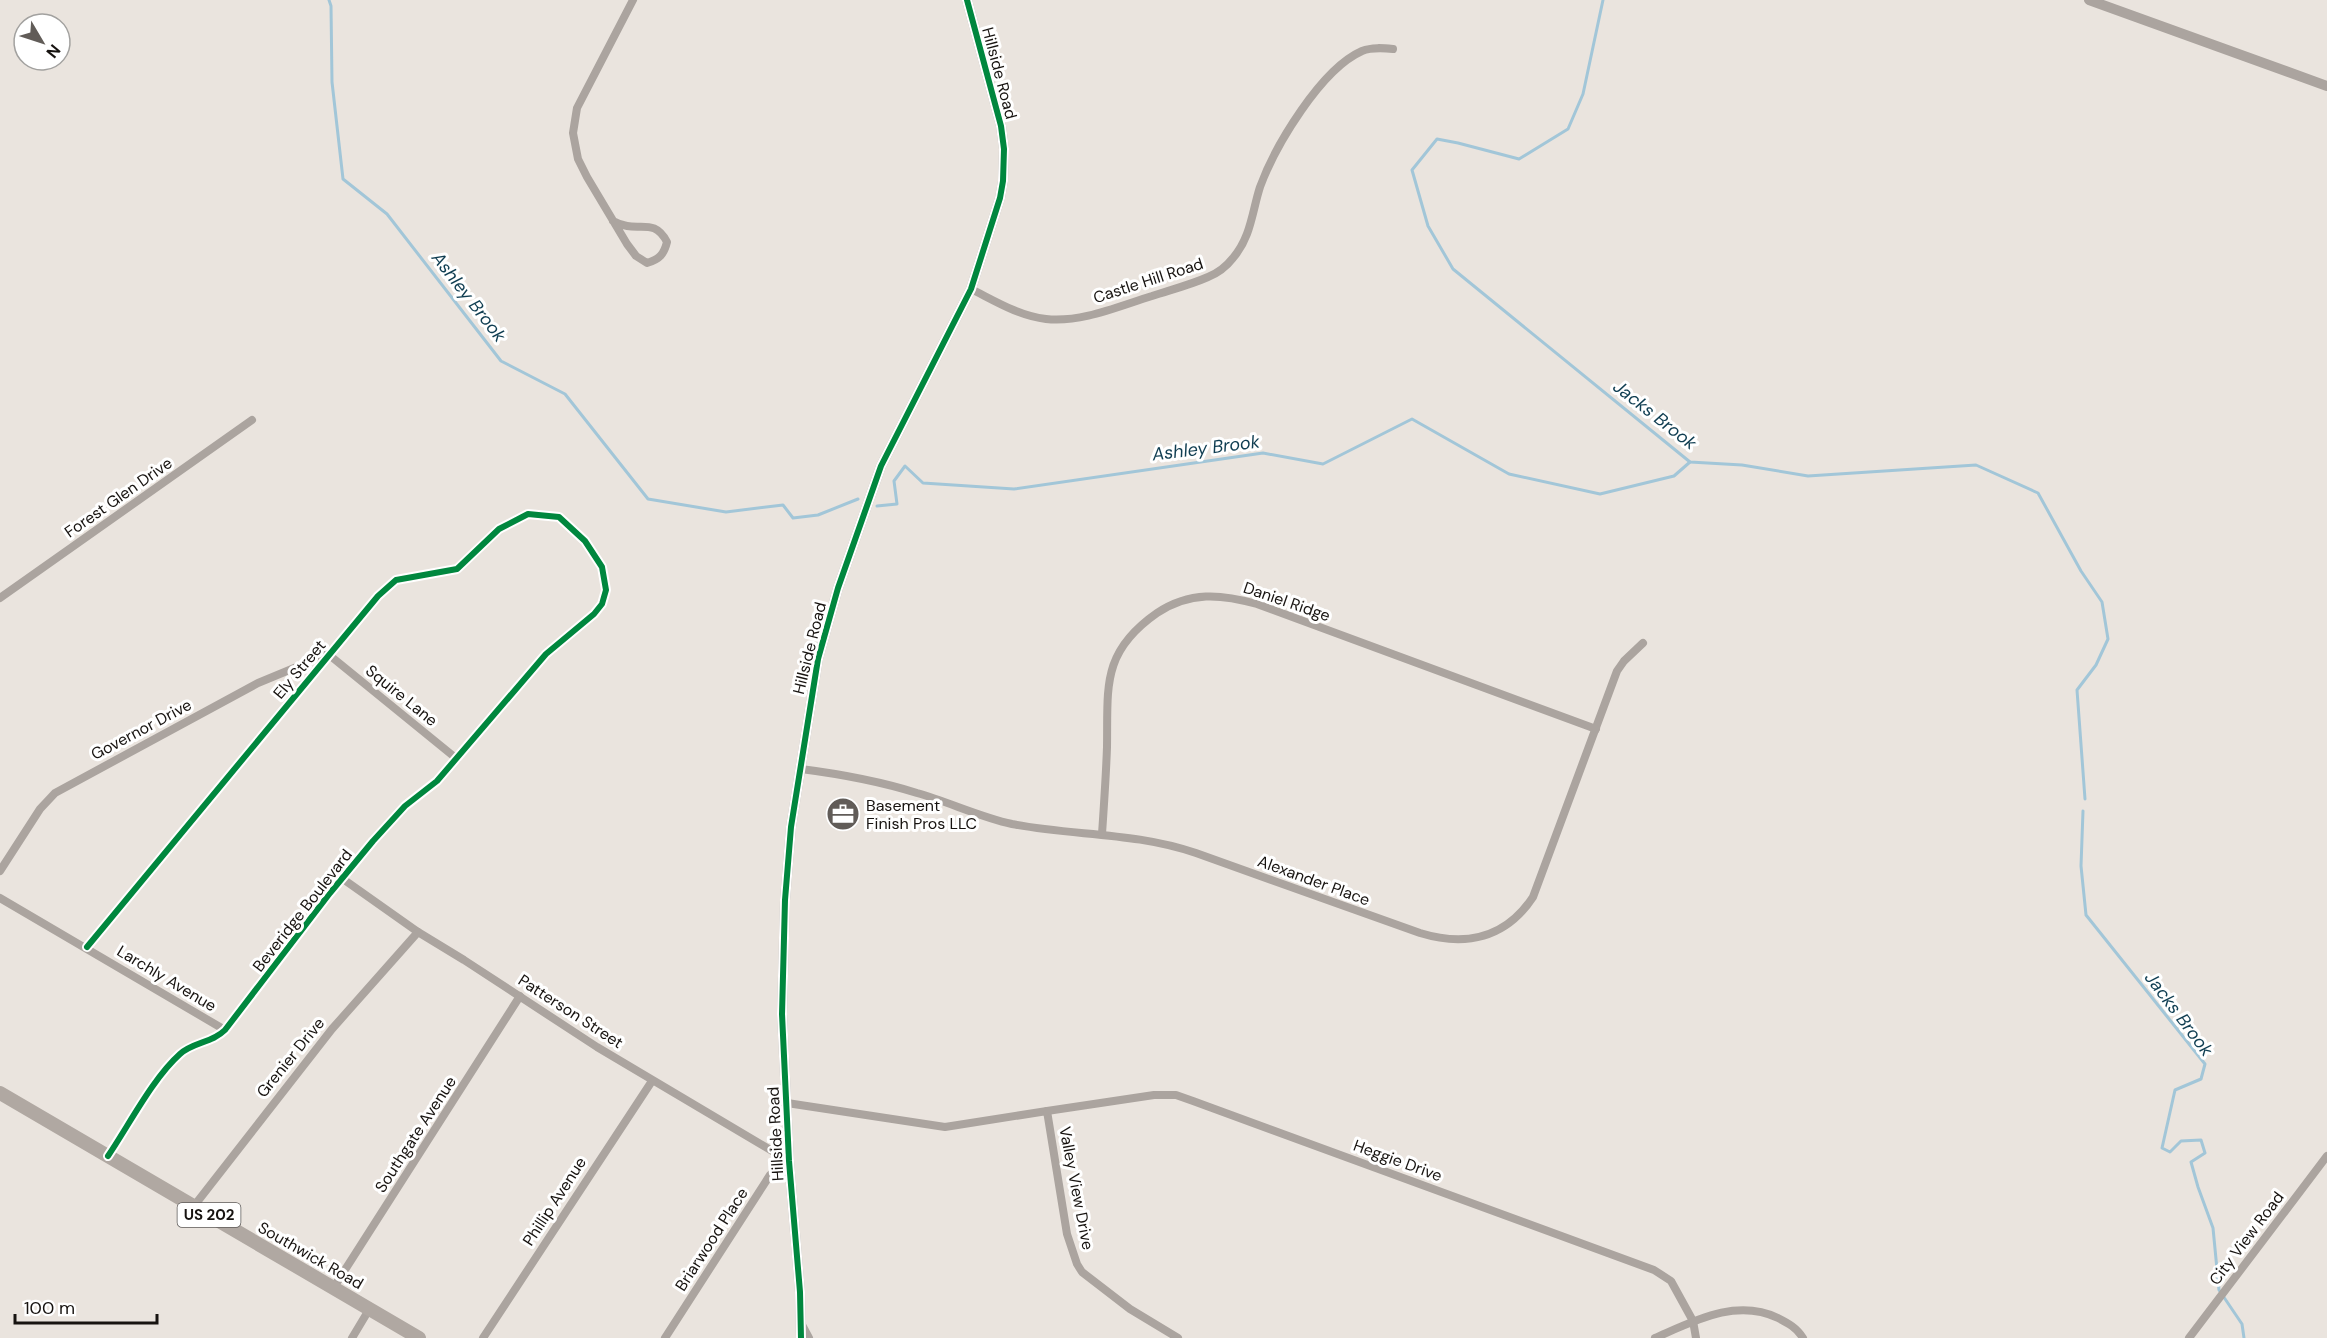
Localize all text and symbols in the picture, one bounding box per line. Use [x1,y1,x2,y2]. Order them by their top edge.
north arrow [12,12,72,72]
street label: Hillside Road [977,25,1022,121]
text: N [41,40,65,62]
water label: Ashley Brook [426,246,512,348]
street label: Castle Hill Road [1090,253,1206,308]
water label: Jacks Brook [1608,375,1702,456]
water label: Ashley Brook [1150,429,1262,467]
street label: Forest Glen Drive [60,452,176,542]
street label: Daniel Ridge [1241,577,1333,626]
street label: Hillside Road [788,600,831,696]
street label: Ely Street [268,635,330,703]
street label: Squire Lane [361,660,442,731]
street label: Governor Drive [87,694,195,765]
place label: Basement Finish Pros LLC [866,795,977,834]
office icon: Basement Finish Pros LLC [825,796,861,832]
street label: Beveridge Boulevard [248,845,357,976]
street label: Alexander Place [1255,850,1373,910]
street label: Larchly Avenue [113,941,220,1016]
water label: Jacks Brook [2139,967,2219,1062]
street label: Patterson Street [514,970,627,1053]
street label: Grenier Drive [252,1013,329,1102]
street label: Southgate Avenue [370,1072,461,1196]
street label: Hillside Road [763,1086,788,1182]
street label: Valley View Drive [1054,1125,1099,1252]
street label: Heggie Drive [1351,1135,1445,1186]
street label: Phillip Avenue [518,1153,591,1250]
street label: Briarwood Place [670,1184,753,1295]
street label: City View Road [2204,1187,2288,1289]
road number: US 202 [178,1203,240,1227]
street label: Southwick Road [254,1217,367,1294]
scale bar [15,1287,158,1325]
text: 100 m [24,1296,75,1320]

